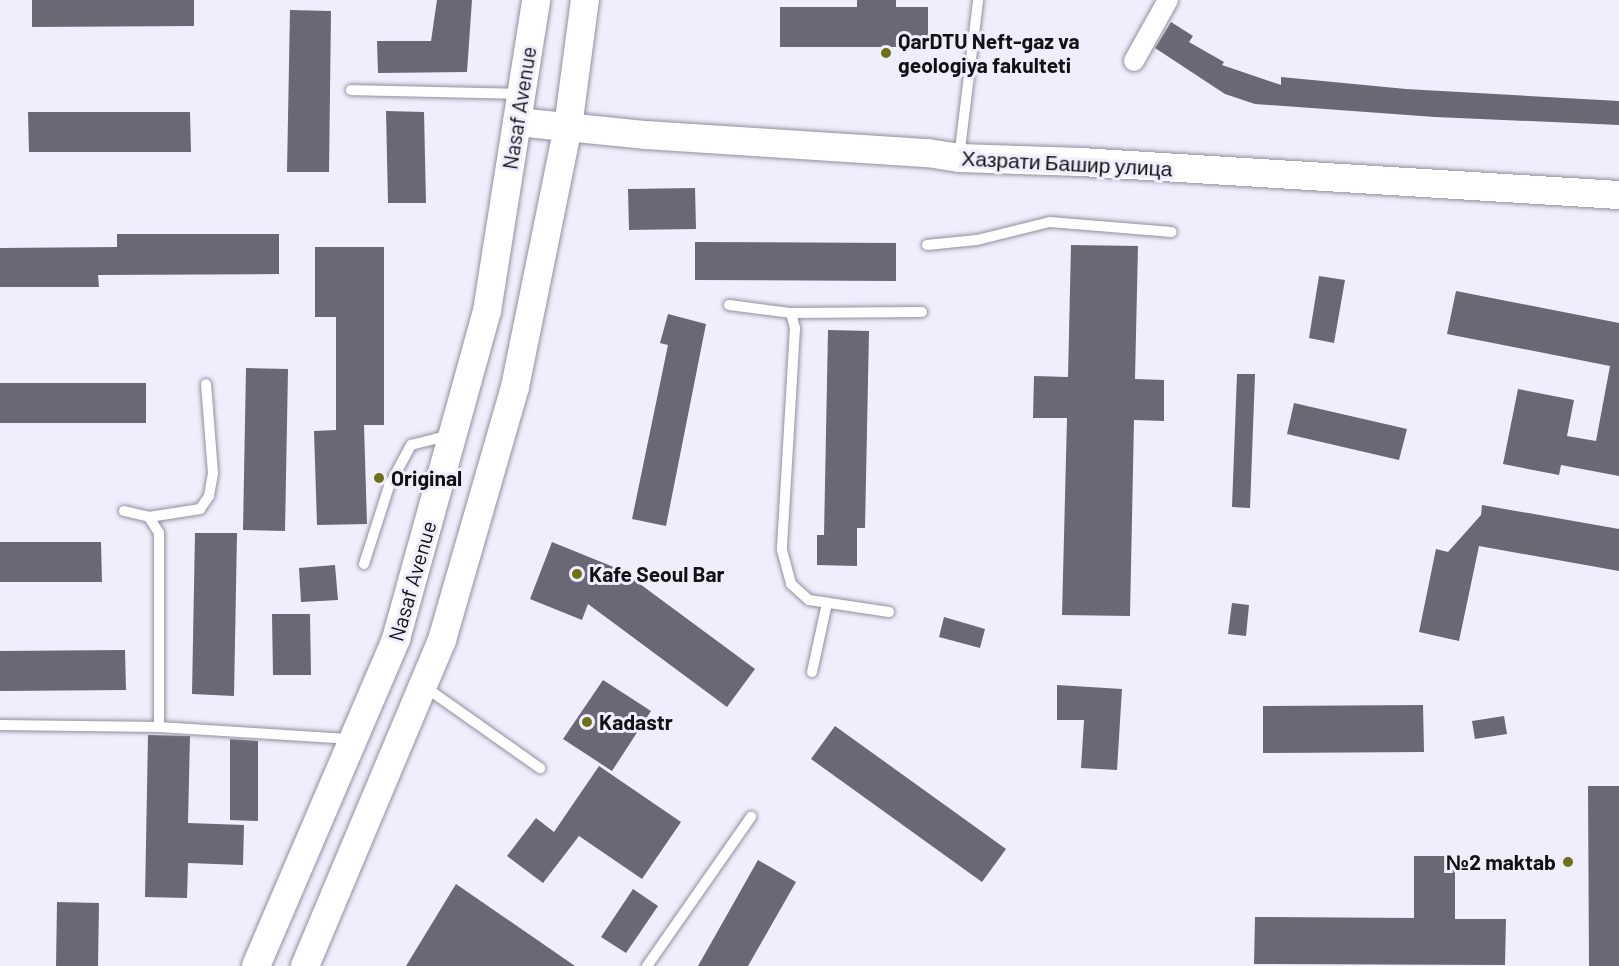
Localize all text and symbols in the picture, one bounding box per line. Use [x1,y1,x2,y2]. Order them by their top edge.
place label: QarDTU Neft-gaz va geologiya fakulteti [898,28,1080,78]
street label: Nasaf Avenue [497,45,541,171]
marker: QarDTU Neft-gaz va geologiya fakulteti [879,46,893,60]
street label: Хазрати Башир улица [961,145,1173,181]
place label: Original [391,465,462,491]
marker: Original [372,471,386,485]
street label: Nasaf Avenue [383,518,441,644]
place label: Kafe Seoul Bar [589,561,725,587]
marker: Kafe Seoul Bar [570,567,584,581]
place label: Kadastr [599,709,673,735]
marker: Kadastr [580,715,594,729]
place label: №2 maktab [1446,849,1556,875]
marker: №2 maktab [1561,855,1575,869]

